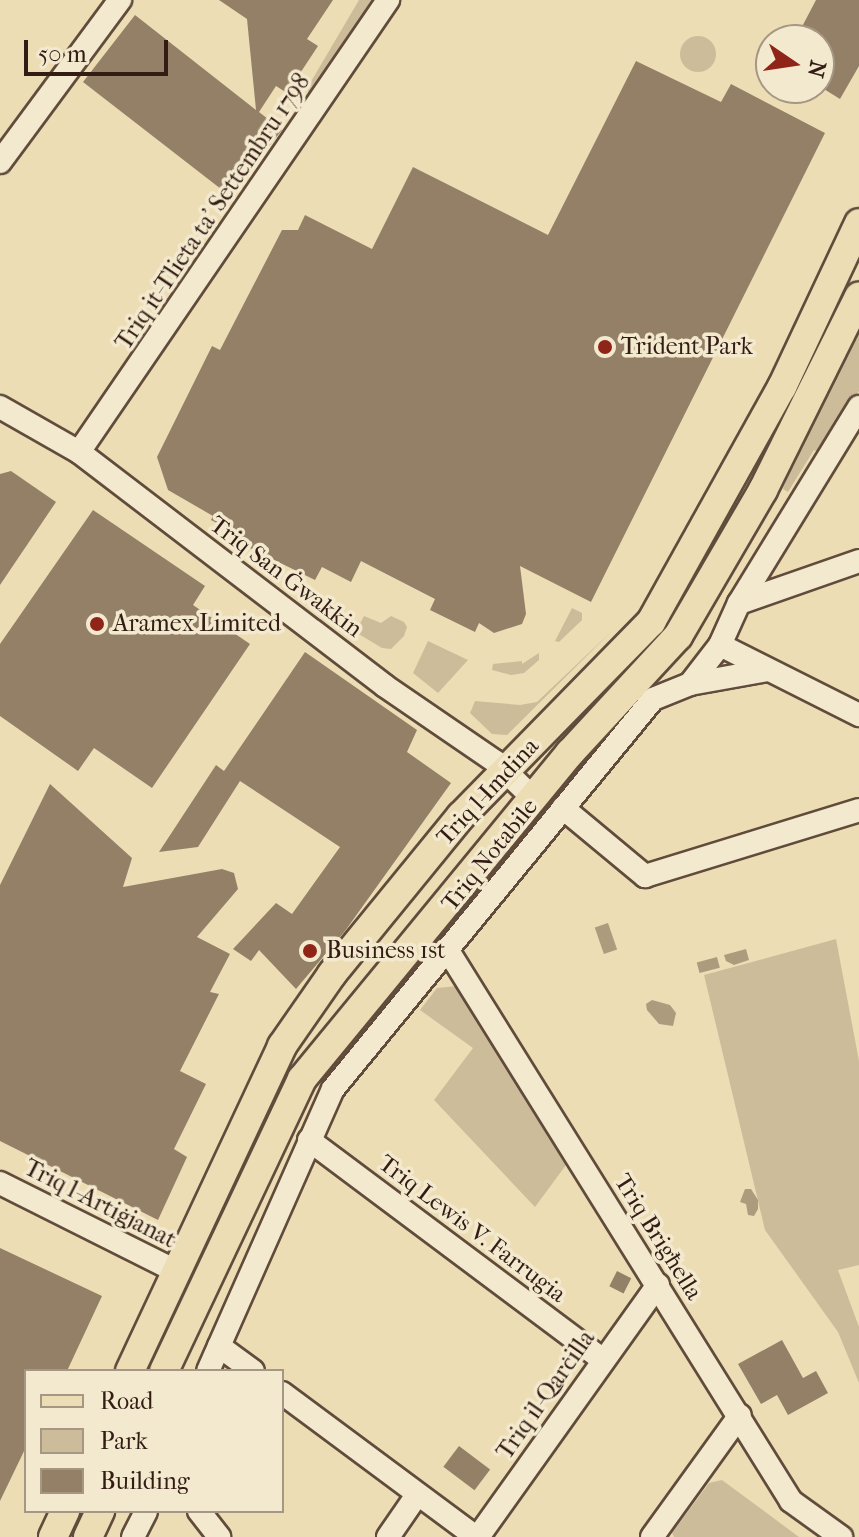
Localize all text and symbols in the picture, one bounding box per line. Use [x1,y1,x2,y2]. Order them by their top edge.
scale bar [28,24,172,74]
north arrow [755,24,835,104]
text: 50 m [38,40,87,68]
text: N [802,58,831,80]
street label: Triq it-Tlieta ta' Settembru 1798 [110,68,316,356]
place label: Trident Park [621,333,753,361]
marker: Trident Park [596,338,614,356]
street label: Triq San Ġwakkin [204,510,368,644]
place label: Aramex Limited [113,610,281,638]
marker: Aramex Limited [88,615,106,633]
street label: Triq l-Imdina [431,732,545,852]
street label: Triq Notabile [436,793,544,917]
place label: Business 1st [326,937,446,965]
marker: Business 1st [301,942,319,960]
street label: Triq Lewis V. Farrugia [373,1149,571,1309]
street label: Triq l-Artiġjanat [19,1153,181,1255]
street label: Triq Brigħella [608,1169,708,1305]
street label: Triq il-Qarċilla [491,1325,601,1465]
legend [24,1369,284,1513]
text: Road [100,1387,153,1415]
text: Park [100,1427,148,1455]
text: Building [100,1467,190,1495]

